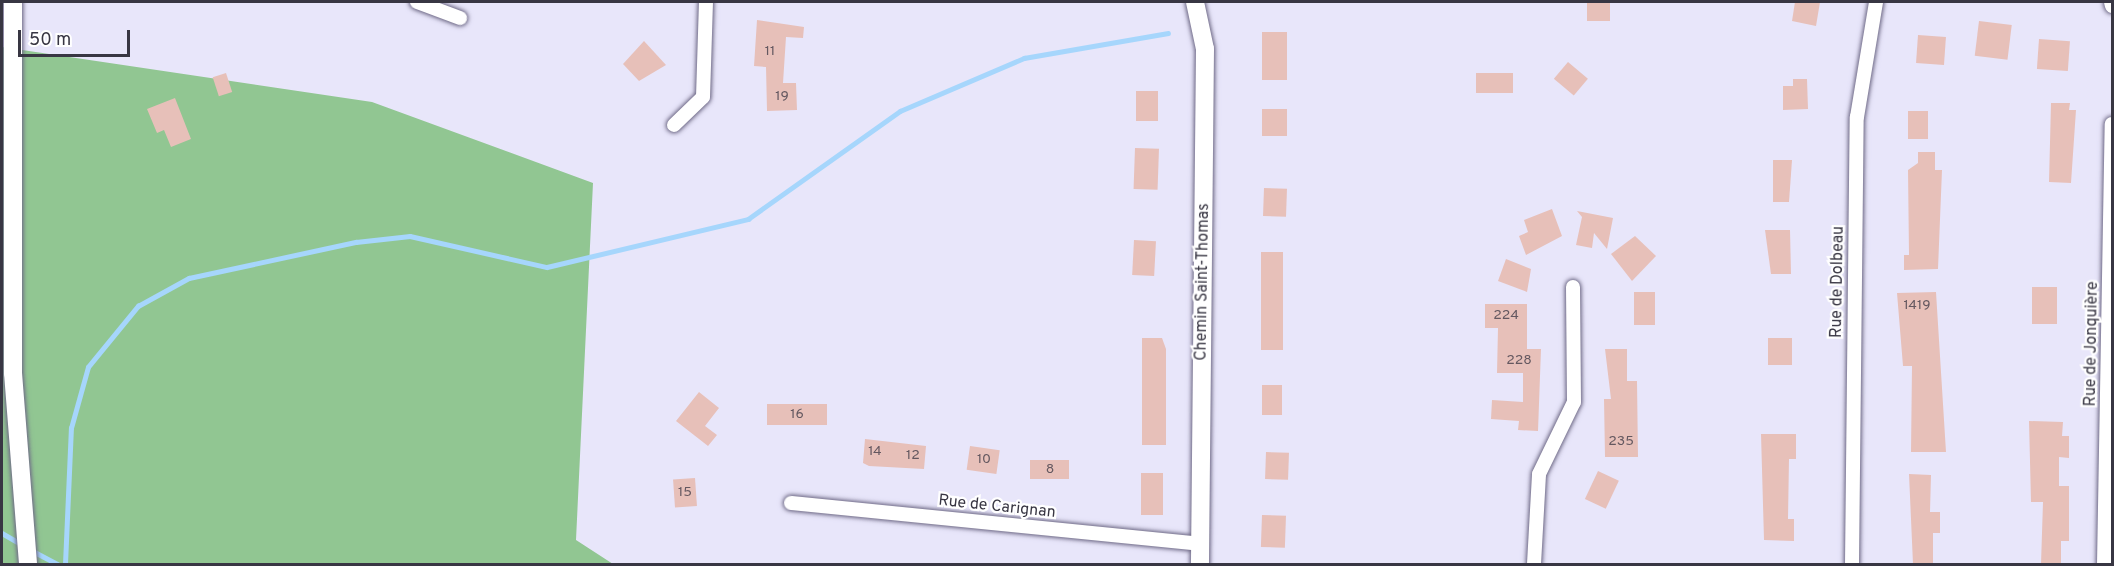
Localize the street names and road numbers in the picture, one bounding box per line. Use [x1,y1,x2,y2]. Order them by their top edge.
street label: Chemin Saint-Thomas [1192,203,1214,361]
street label: Rue de Dolbeau [1827,226,1849,338]
street label: Rue de Jonquière [2081,281,2103,407]
street label: Rue de Carignan [937,491,1057,523]

